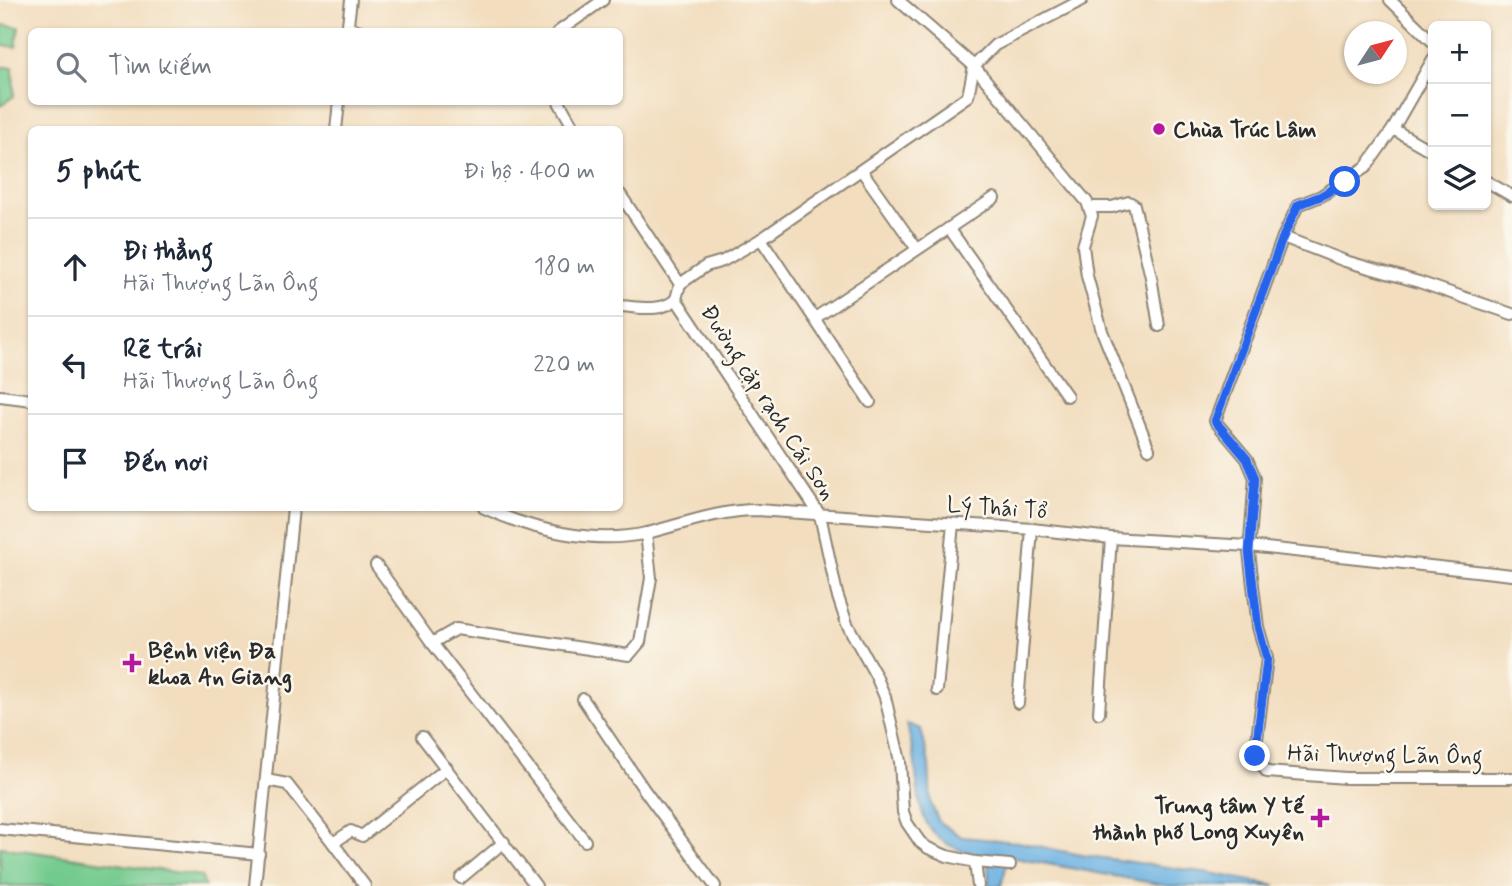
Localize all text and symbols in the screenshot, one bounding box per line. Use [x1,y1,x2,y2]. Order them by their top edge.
north arrow [1344,21,1407,84]
map controls [1428,21,1491,210]
button: + [1428,21,1491,84]
search box [28,28,623,105]
icon: search [52,48,90,86]
text: Tìm kiếm [108,50,212,84]
button: − [1428,84,1491,147]
place label: Chùa Trúc Lâm [1173,116,1317,146]
marker: Chùa Trúc Lâm [1151,121,1167,137]
button: layers [1428,147,1491,210]
text: 5 phút [56,152,141,191]
text: Đi bộ · 400 m [463,157,595,187]
route start [1329,166,1360,197]
text: Đi thẳng [123,235,213,269]
icon: ahead [56,248,94,286]
text: 180 m [534,252,595,282]
text: Hãi Thượng Lãn Ông [123,269,319,299]
street label: Đường cặp rạch Cái Sơn [691,299,842,508]
text: Rẽ trái [123,333,202,367]
icon: left [56,346,94,384]
text: 220 m [533,350,595,380]
text: Hãi Thượng Lãn Ông [123,367,319,397]
icon: arrive [56,444,94,482]
text: Đến nơi [123,446,208,480]
street label: Lý Thái Tổ [946,491,1048,527]
place label: Bệnh viện Đa khoa An Giang [148,637,292,693]
marker: Bệnh viện Đa khoa An Giang [122,653,142,673]
street label: Hãi Thượng Lãn Ông [1287,739,1483,775]
route end [1239,740,1270,771]
place label: Trung tâm Y tế thành phố Long Xuyên [1092,792,1305,850]
marker: Trung tâm Y tế thành phố Long Xuyên [1310,808,1330,828]

